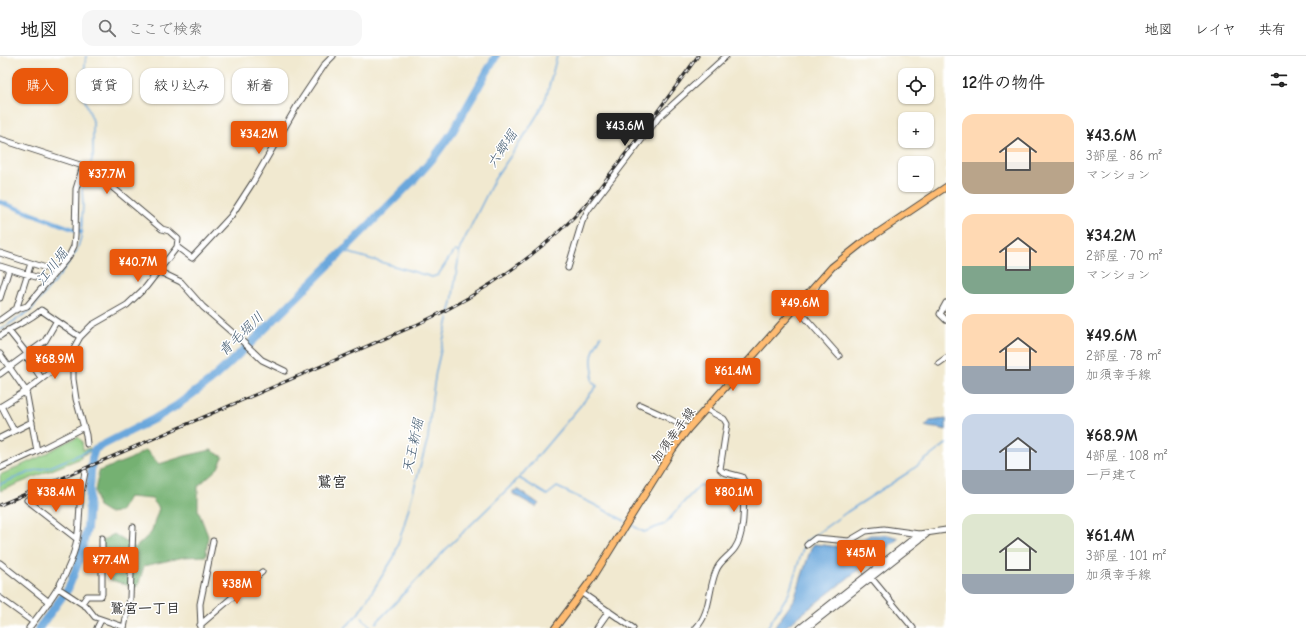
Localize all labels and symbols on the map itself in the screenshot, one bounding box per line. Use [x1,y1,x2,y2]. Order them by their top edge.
pin: ¥43.6M [592,113,658,147]
pin: ¥34.2M [226,121,292,155]
water label: 六郷堀 [483,126,521,171]
pin: ¥37.7M [74,161,140,195]
water label: 江川堀 [32,244,72,289]
pin: ¥40.7M [105,249,171,283]
pin: ¥49.6M [767,290,833,324]
water label: 青毛堀川 [215,308,267,360]
pin: ¥68.9M [22,346,88,380]
pin: ¥61.4M [700,358,766,392]
street label: 加須幸手線 [648,403,699,466]
water label: 天王新堀 [399,416,427,475]
district label: 鷲宮 [317,473,347,491]
pin: ¥38.4M [23,479,89,513]
pin: ¥80.1M [701,479,767,513]
pin: ¥45M [837,540,885,574]
pin: ¥77.4M [78,547,144,581]
pin: ¥38M [213,571,261,605]
district label: 鷲宮一丁目 [110,600,180,617]

